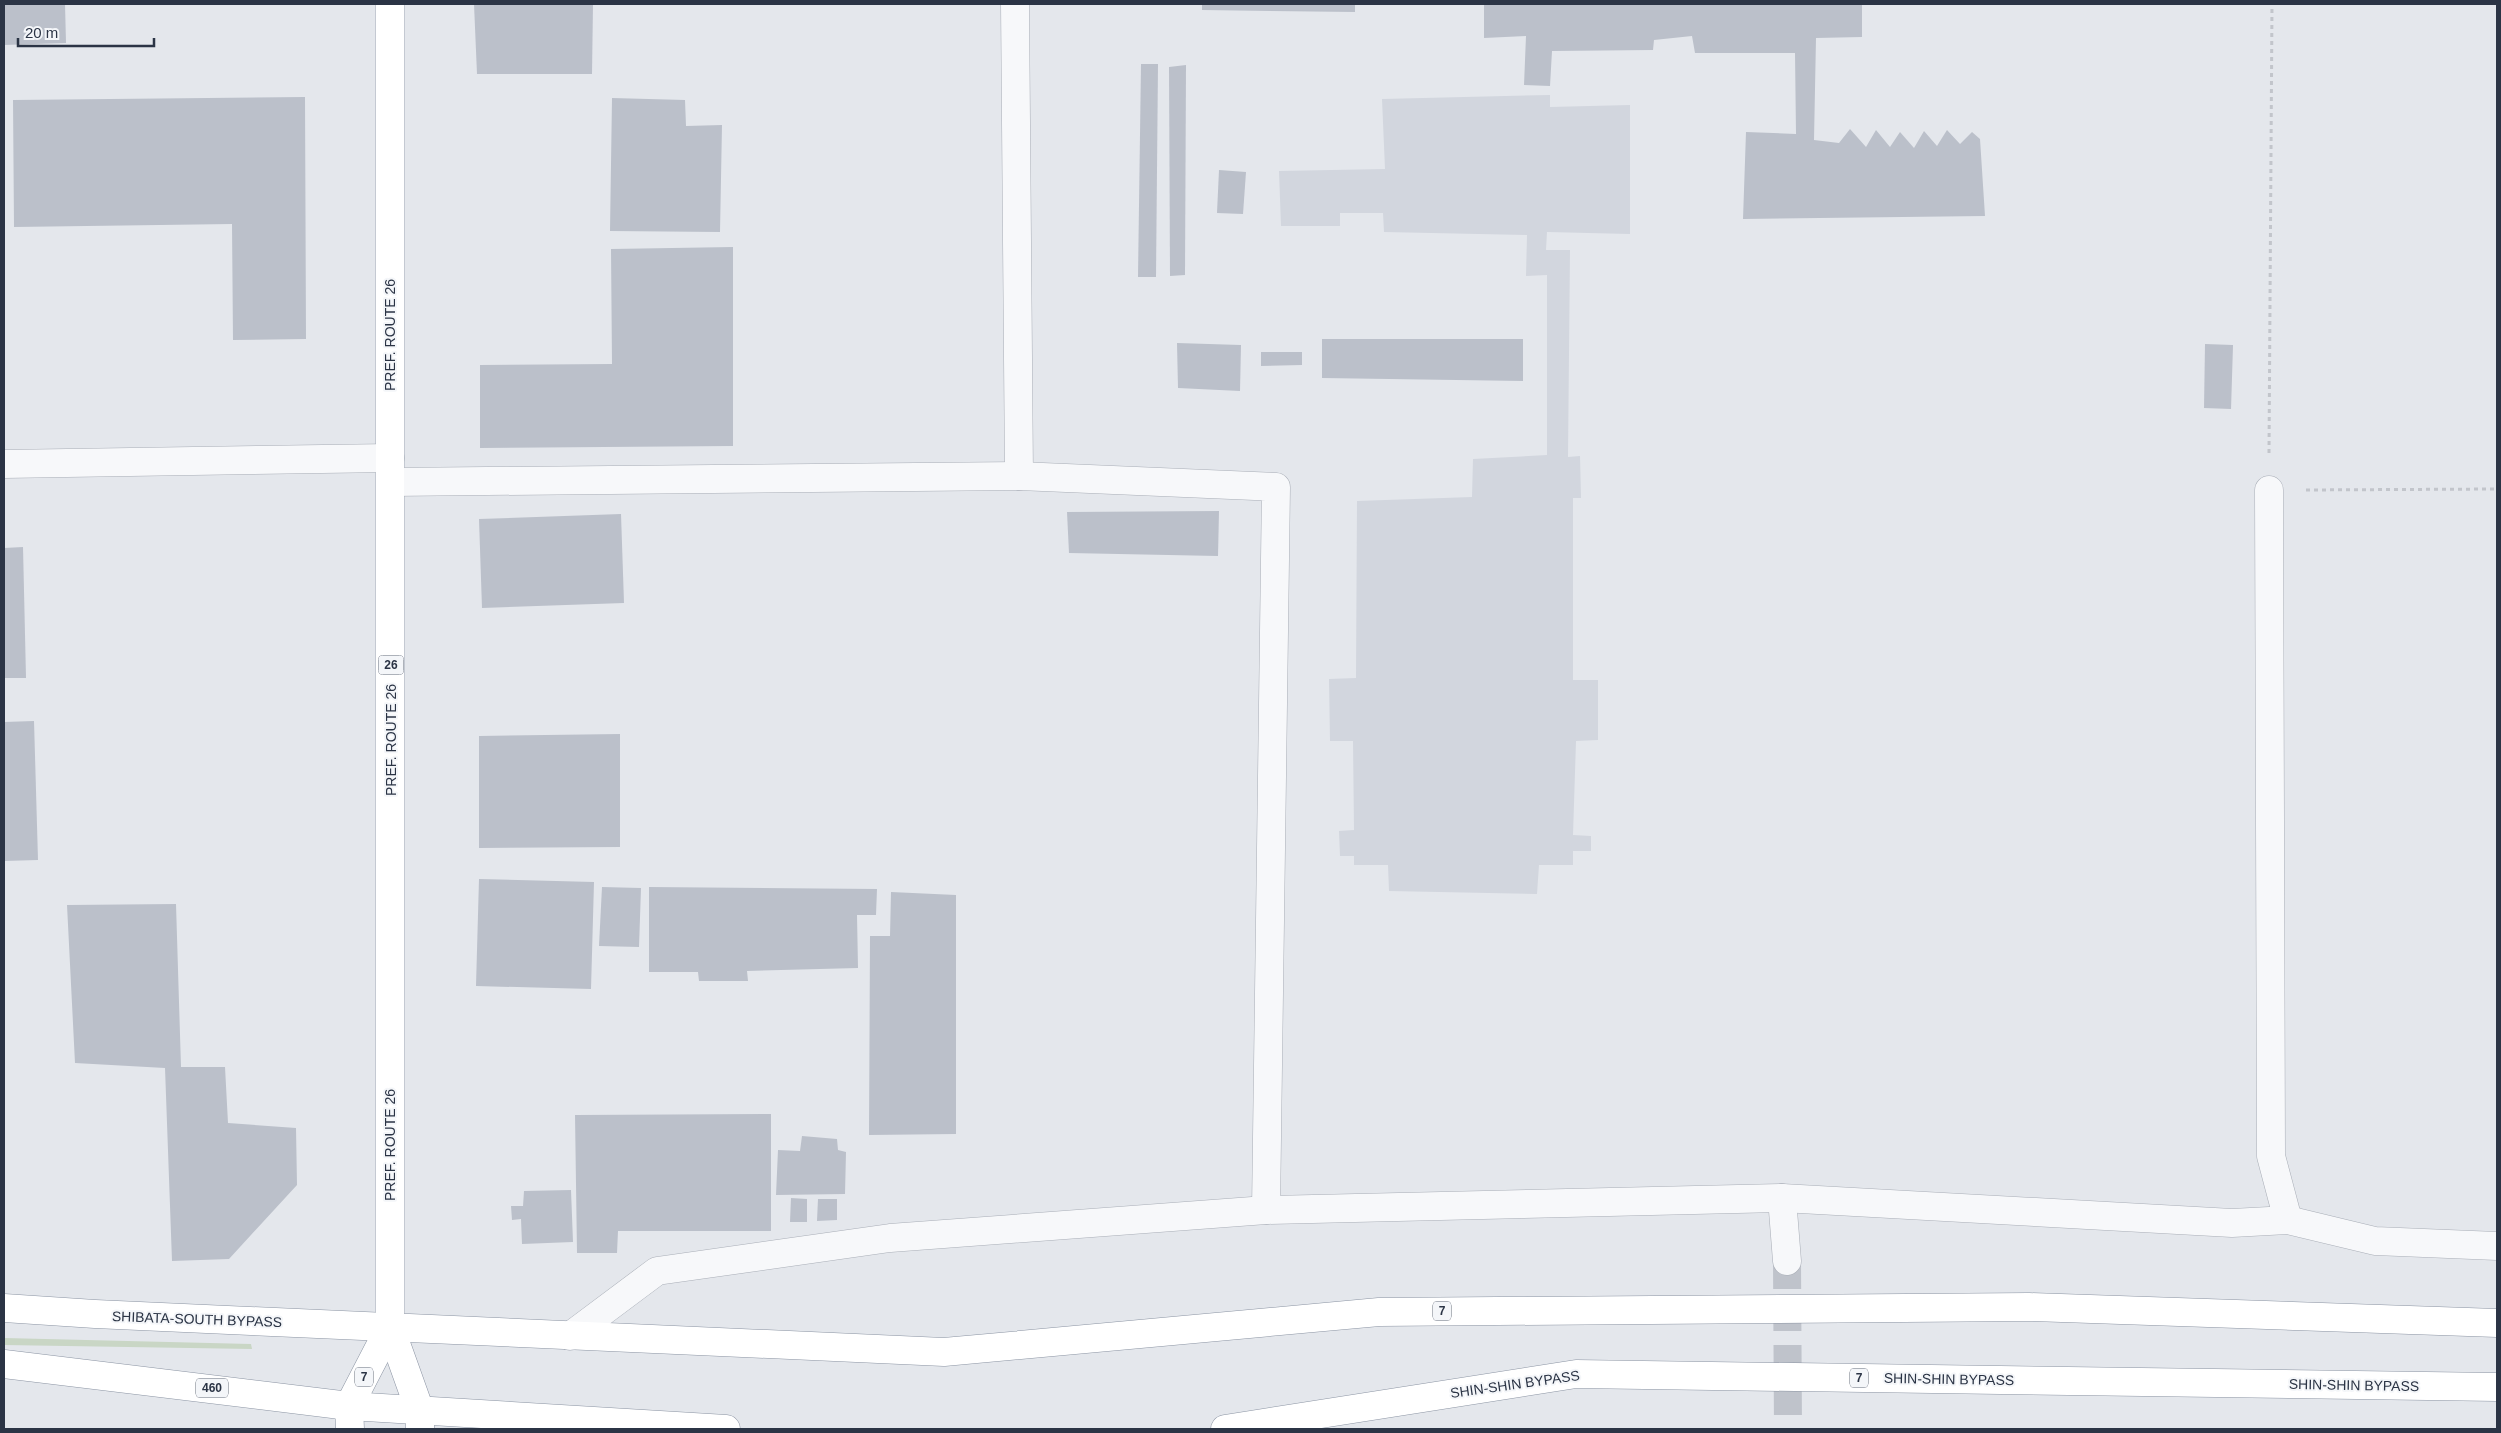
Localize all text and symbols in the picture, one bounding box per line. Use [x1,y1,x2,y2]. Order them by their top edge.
scale bar [18,15,154,47]
text: 20 m [25,24,58,41]
street label: PREF. ROUTE 26 [382,279,398,391]
road number: 26 [378,656,404,674]
street label: PREF. ROUTE 26 [383,684,399,796]
street label: PREF. ROUTE 26 [382,1089,398,1201]
road number: 7 [1433,1302,1451,1320]
street label: SHIBATA-SOUTH BYPASS [112,1308,282,1330]
street label: SHIN-SHIN BYPASS [1449,1367,1581,1401]
road number: 7 [355,1368,373,1386]
road number: 7 [1850,1369,1868,1388]
street label: SHIN-SHIN BYPASS [1884,1370,2014,1388]
street label: SHIN-SHIN BYPASS [2289,1376,2419,1394]
road number: 460 [196,1379,228,1398]

